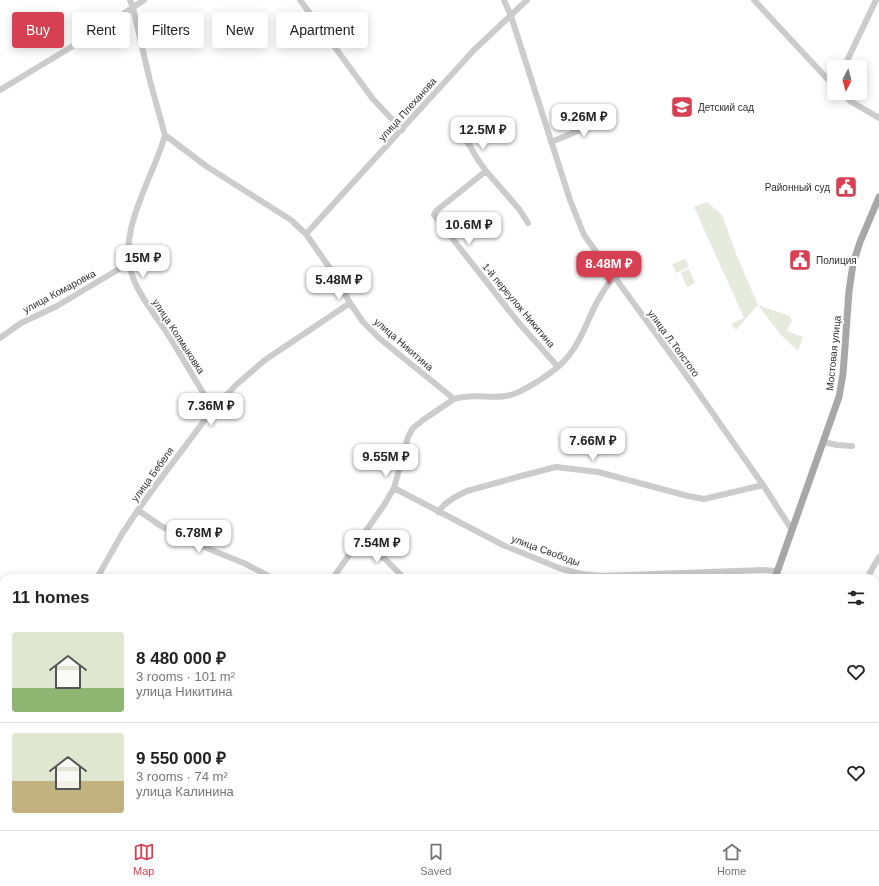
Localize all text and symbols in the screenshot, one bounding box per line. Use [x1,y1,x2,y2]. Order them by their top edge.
chip: Buy [12,12,64,48]
chip: Rent [72,12,130,48]
chip: Filters [138,12,204,48]
chip: New [212,12,268,48]
chip: Apartment [276,12,368,48]
north arrow [827,60,867,100]
map controls [827,60,867,100]
street label: улица Плеханова [376,75,439,143]
school or university icon: Детский сад [669,94,695,120]
place label: Детский сад [698,102,754,113]
pin: 9.26M ₽ [547,104,621,138]
text: 9.26M ₽ [560,109,608,124]
pin: 12.5M ₽ [446,117,520,151]
text: 12.5M ₽ [459,122,507,137]
public building icon: Районный суд [833,174,859,200]
place label: Районный суд [765,182,830,193]
pin: 10.6M ₽ [432,212,506,246]
text: 10.6M ₽ [445,217,493,232]
pin: 15M ₽ [115,245,171,279]
public building icon: Полиция [787,247,813,273]
text: 15M ₽ [125,250,161,265]
pin: 8.48M ₽ [572,251,646,285]
place label: Полиция [816,255,857,266]
text: 8.48M ₽ [585,256,633,271]
street label: 1-й переулок Никитина [480,261,557,350]
street label: улица Комаровка [21,267,98,315]
pin: 5.48M ₽ [302,267,376,301]
text: 5.48M ₽ [315,272,363,287]
street label: улица Колмыковка [150,297,207,376]
street label: улица Л.Толстого [646,308,702,379]
street label: Мостовая улица [824,315,843,391]
street label: улица Никитина [372,316,436,373]
pin: 7.36M ₽ [174,393,248,427]
text: 7.36M ₽ [187,398,235,413]
pin: 7.66M ₽ [556,428,630,462]
text: 7.66M ₽ [569,433,617,448]
pin: 9.55M ₽ [349,444,423,478]
street label: улица Бебеля [129,445,176,504]
text: 9.55M ₽ [362,449,410,464]
pin: 6.78M ₽ [162,520,236,554]
text: 6.78M ₽ [175,525,223,540]
pin: 7.54M ₽ [340,530,414,564]
street label: улица Свободы [510,533,582,568]
text: 7.54M ₽ [353,535,401,550]
icon: filters [845,587,867,609]
text: 11 homes [12,588,90,607]
icon: home [44,648,92,696]
text: 8 480 000 ₽ [136,649,226,668]
icon: heart [845,661,867,683]
text: 3 rooms · 101 m² [136,669,235,684]
text: улица Никитина [136,684,233,699]
icon: home [44,749,92,797]
text: 9 550 000 ₽ [136,749,226,768]
icon: heart [845,762,867,784]
text: 3 rooms · 74 m² [136,769,228,784]
text: улица Калинина [136,784,234,799]
tab: Map [133,841,155,877]
tab: Saved [420,841,451,877]
tab: Home [717,841,746,877]

